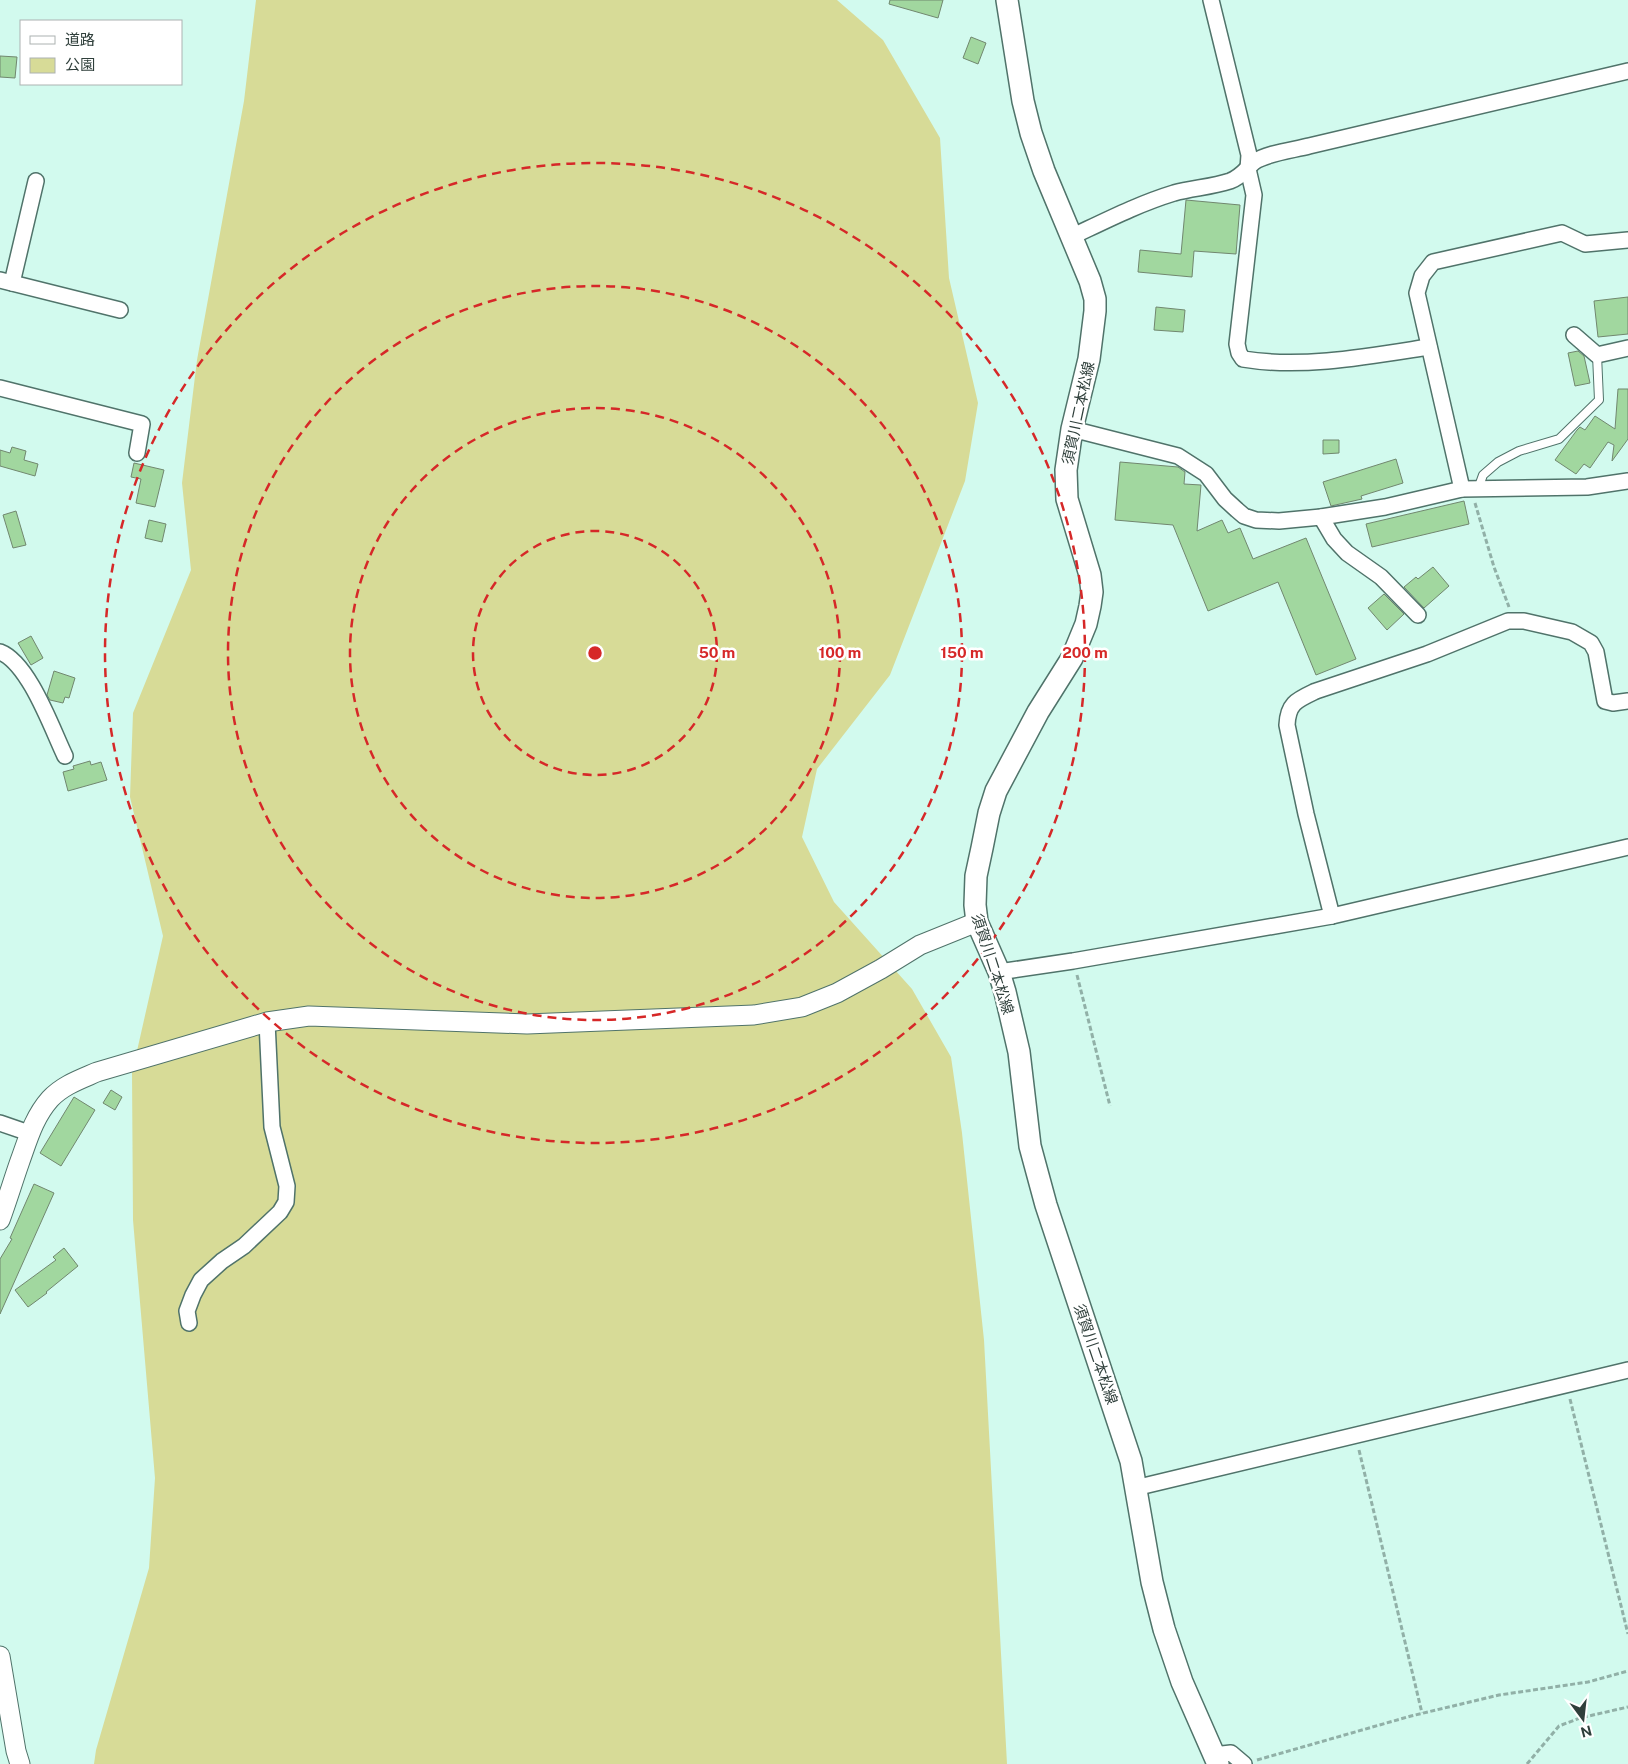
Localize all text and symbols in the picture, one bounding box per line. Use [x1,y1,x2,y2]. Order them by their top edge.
legend [20,20,182,85]
text: 道路 [65,31,95,48]
text: 公園 [65,56,95,73]
street label: 須賀川二本松線 [1059,360,1097,466]
centre of rings [586,644,604,662]
text: 50 m [699,644,735,661]
text: 100 m [819,644,861,661]
text: 150 m [940,644,984,661]
text: 200 m [1062,644,1108,661]
street label: 須賀川二本松線 [969,911,1017,1017]
street label: 須賀川二本松線 [1071,1302,1121,1406]
north arrow [1558,1694,1608,1744]
text: N [1579,1722,1594,1741]

